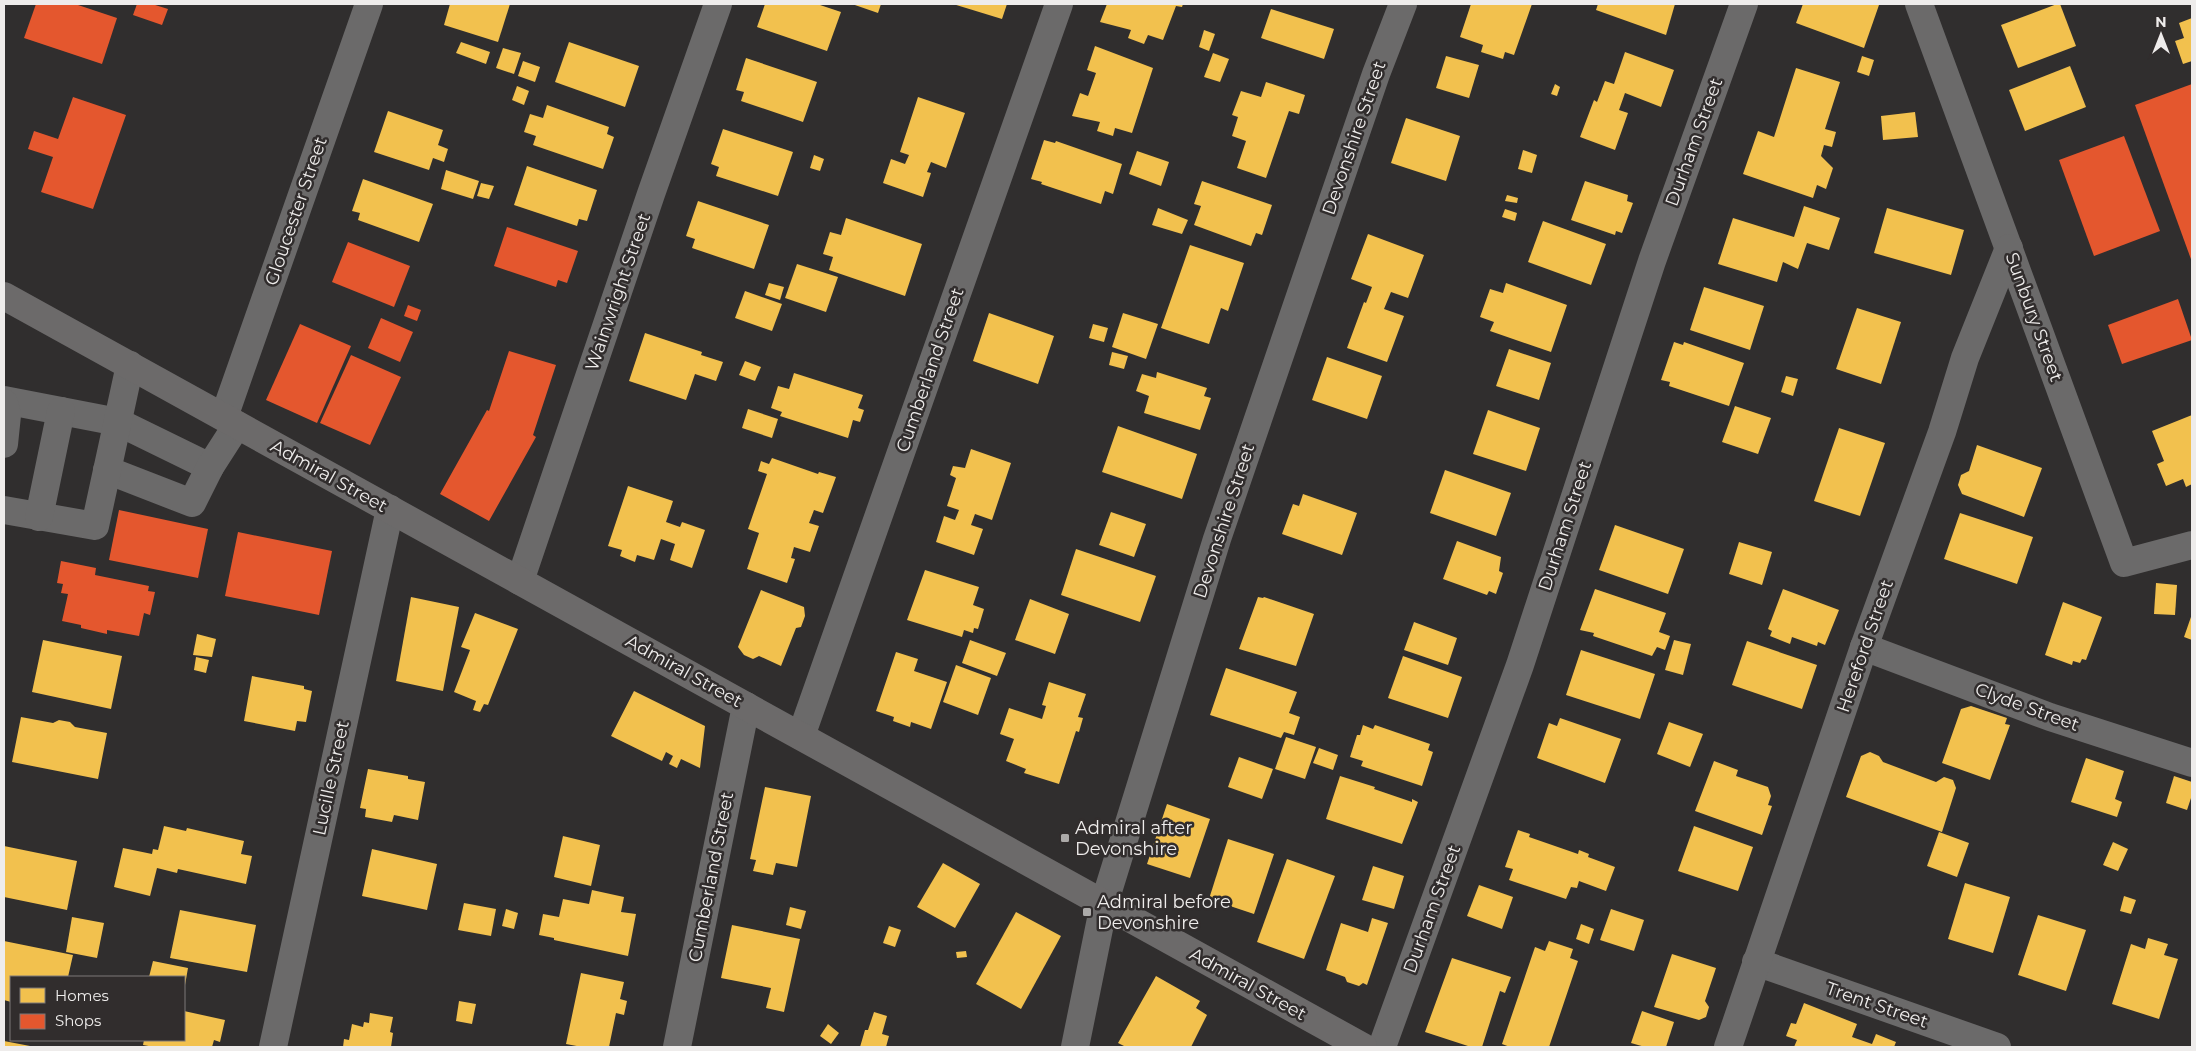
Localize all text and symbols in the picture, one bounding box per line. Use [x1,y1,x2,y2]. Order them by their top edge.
north arrow [2136,10,2186,60]
text: N [2155,13,2167,31]
street label: Devonshire Street [1317,58,1391,218]
street label: Durham Street [1661,75,1727,209]
street label: Gloucester Street [260,134,332,288]
street label: Wainwright Street [581,210,655,374]
street label: Sunbury Street [2000,250,2068,384]
street label: Cumberland Street [891,285,969,455]
street label: Admiral Street [267,435,391,517]
street label: Devonshire Street [1189,441,1259,601]
street label: Durham Street [1534,458,1596,594]
street label: Hereford Street [1832,577,1898,715]
street label: Admiral Street [622,630,746,712]
street label: Clyde Street [1972,678,2082,736]
street label: Lucille Street [308,718,354,838]
street label: Cumberland Street [684,790,738,964]
place label: Admiral after Devonshire [1075,817,1192,860]
marker: Admiral after Devonshire [1059,832,1071,844]
street label: Durham Street [1399,842,1465,976]
place label: Admiral before Devonshire [1097,891,1231,934]
marker: Admiral before Devonshire [1081,906,1093,918]
street label: Admiral Street [1186,943,1310,1025]
legend [10,976,185,1041]
street label: Trent Street [1823,977,1931,1033]
text: Homes [55,986,109,1005]
text: Shops [55,1011,101,1030]

